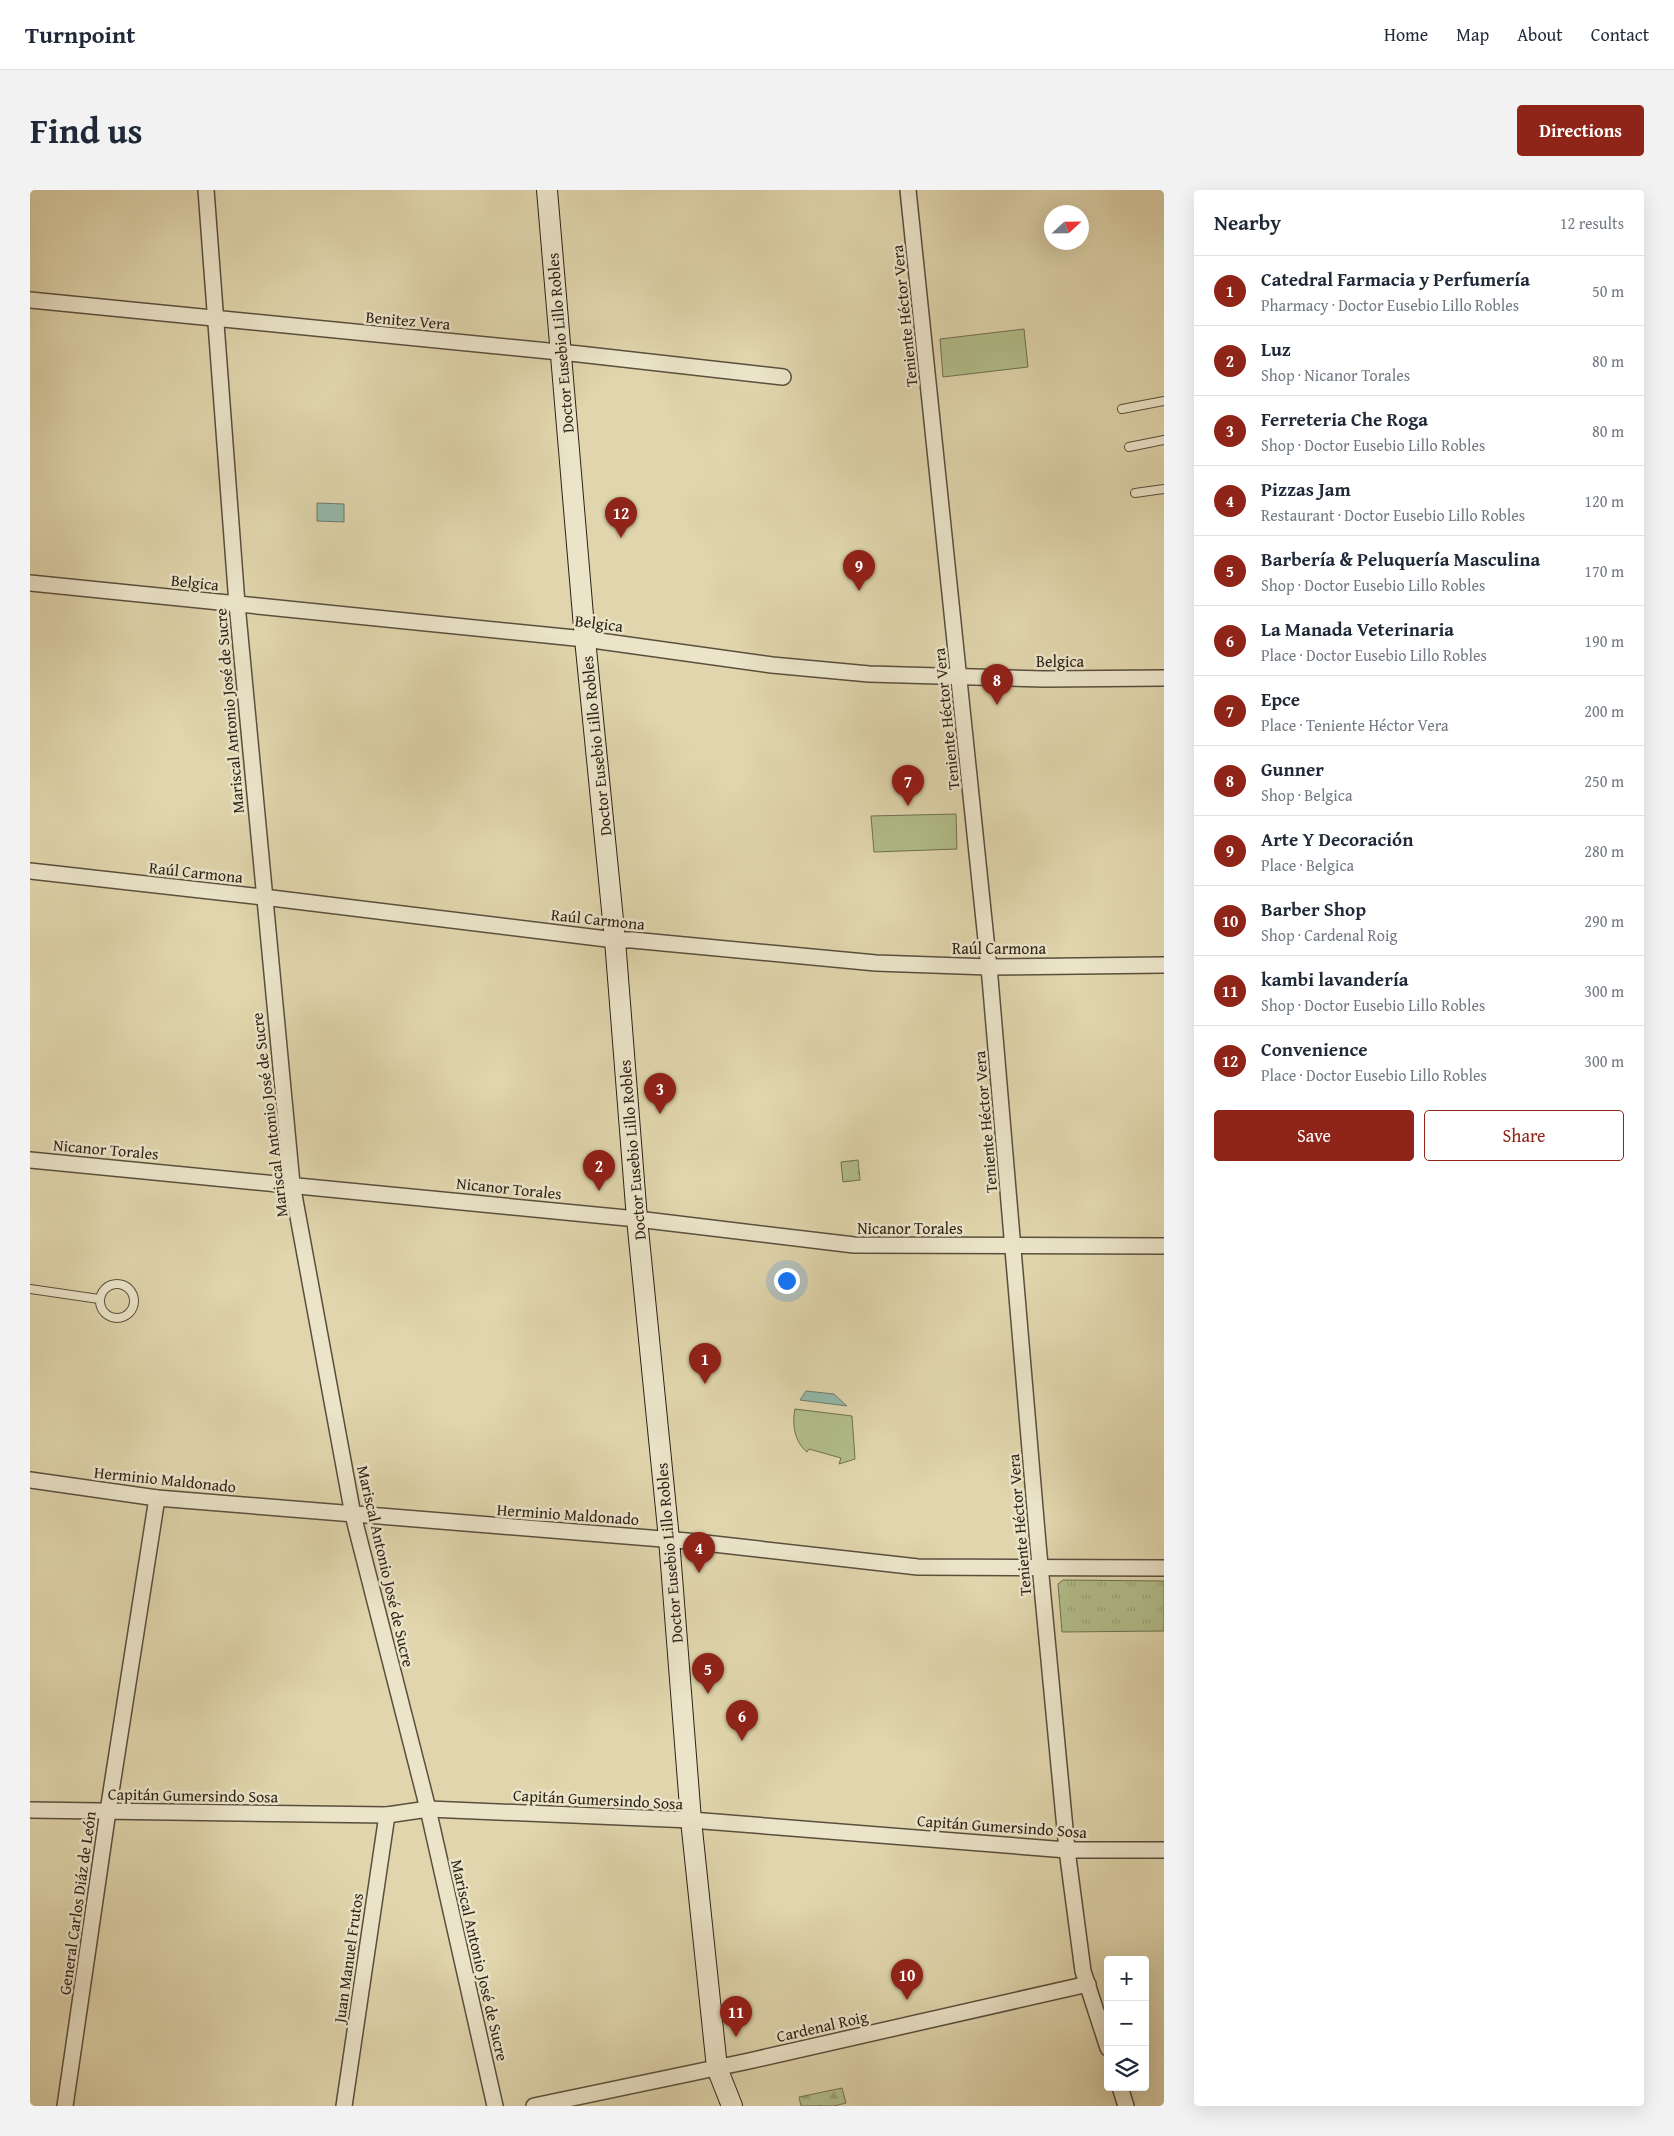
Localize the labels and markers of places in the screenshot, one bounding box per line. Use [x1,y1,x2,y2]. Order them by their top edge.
pin: 12 [605,497,637,538]
pin: 9 [843,550,875,591]
pin: 8 [981,664,1013,705]
pin: 7 [892,765,924,806]
pin: 3 [644,1073,676,1114]
pin: 2 [583,1150,615,1191]
pin: 1 [689,1343,721,1384]
pin: 4 [683,1532,715,1573]
pin: 5 [692,1653,724,1694]
pin: 6 [726,1700,758,1741]
pin: 10 [891,1959,923,2000]
pin: 11 [720,1996,752,2037]

